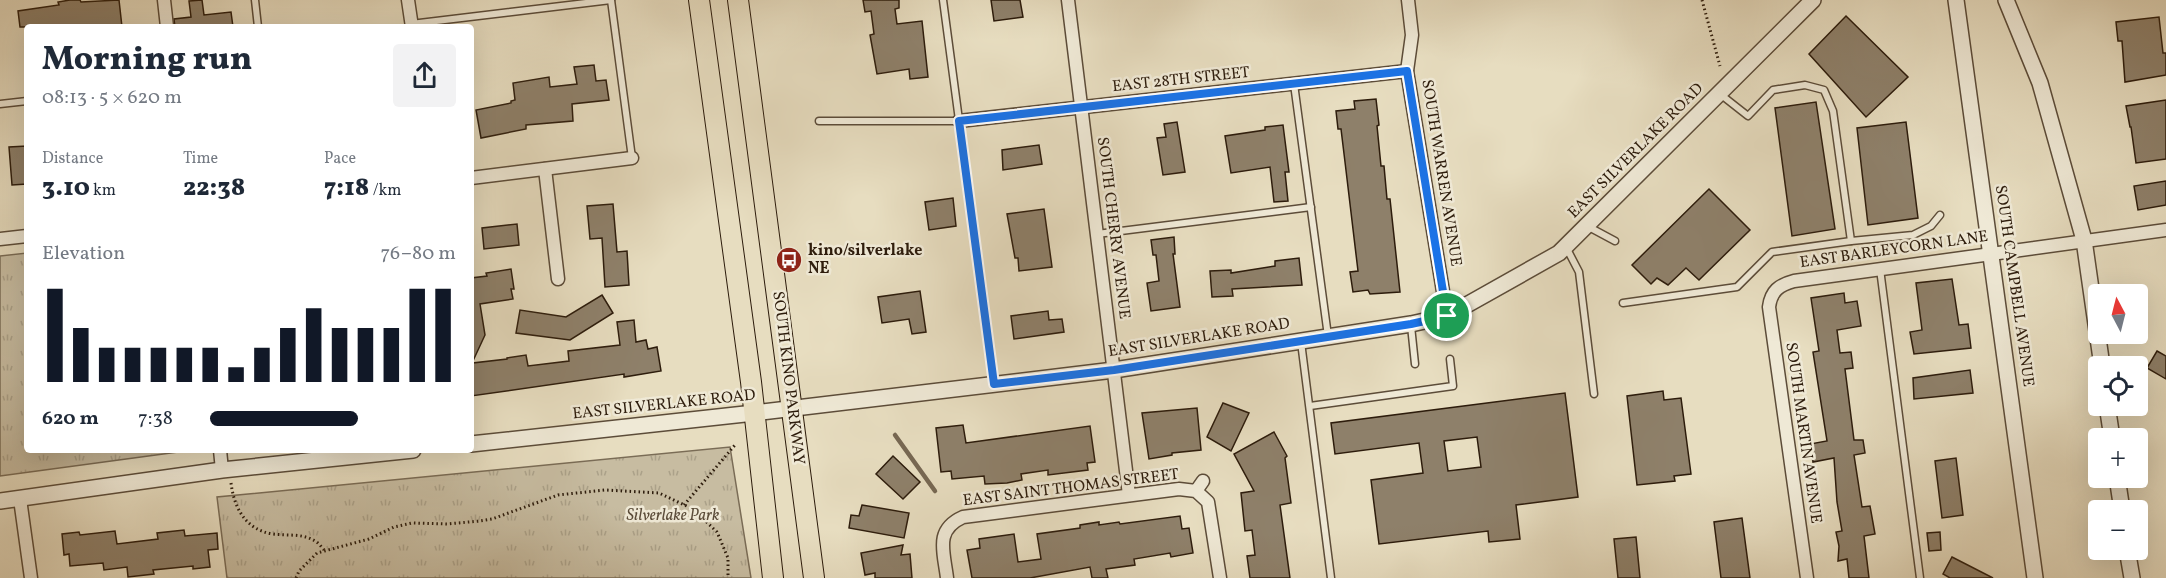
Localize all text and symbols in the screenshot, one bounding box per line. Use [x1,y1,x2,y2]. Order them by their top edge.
text: Morning run [42,38,252,84]
button: share [393,44,456,107]
street label: EAST 28TH STREET [1111,62,1251,98]
street label: SOUTH WARREN AVENUE [1415,78,1467,268]
street label: EAST SILVERLAKE ROAD [1563,78,1709,224]
text: 08:13 · 5 × 620 m [42,84,182,112]
street label: SOUTH CHERRY AVENUE [1091,136,1135,320]
text: Distance [42,148,103,170]
text: Time [183,148,218,170]
text: Pace [324,148,356,170]
text: 3.10 [42,170,90,206]
text: 22:38 [183,170,245,206]
text: 7:18 [324,170,369,206]
text: km [90,180,116,202]
text: /km [369,180,401,202]
street label: SOUTH CAMPBELL AVENUE [1989,184,2039,388]
street label: EAST BARLEYCORN LANE [1798,226,1990,274]
text: Elevation [42,240,125,268]
text: 76–80 m [380,240,456,268]
place label: kino/silverlake NE [808,240,922,280]
bus stop icon: kino/silverlake NE [774,245,804,275]
north arrow [2088,284,2148,344]
map controls [2088,284,2148,560]
street label: SOUTH KINO PARKWAY [766,290,810,466]
pin [1421,290,1472,341]
icon: arrive [1430,299,1463,332]
street label: EAST SILVERLAKE ROAD [1107,313,1292,363]
street label: SOUTH MARTIN AVENUE [1779,341,1827,525]
button: locate [2088,356,2148,416]
street label: EAST SILVERLAKE ROAD [572,384,757,426]
text: 620 m [42,405,99,433]
text: 7:38 [138,405,173,433]
button: + [2088,428,2148,488]
street label: EAST SAINT THOMAS STREET [962,464,1180,512]
button: − [2088,500,2148,560]
park label: Silverlake Park [627,505,720,527]

